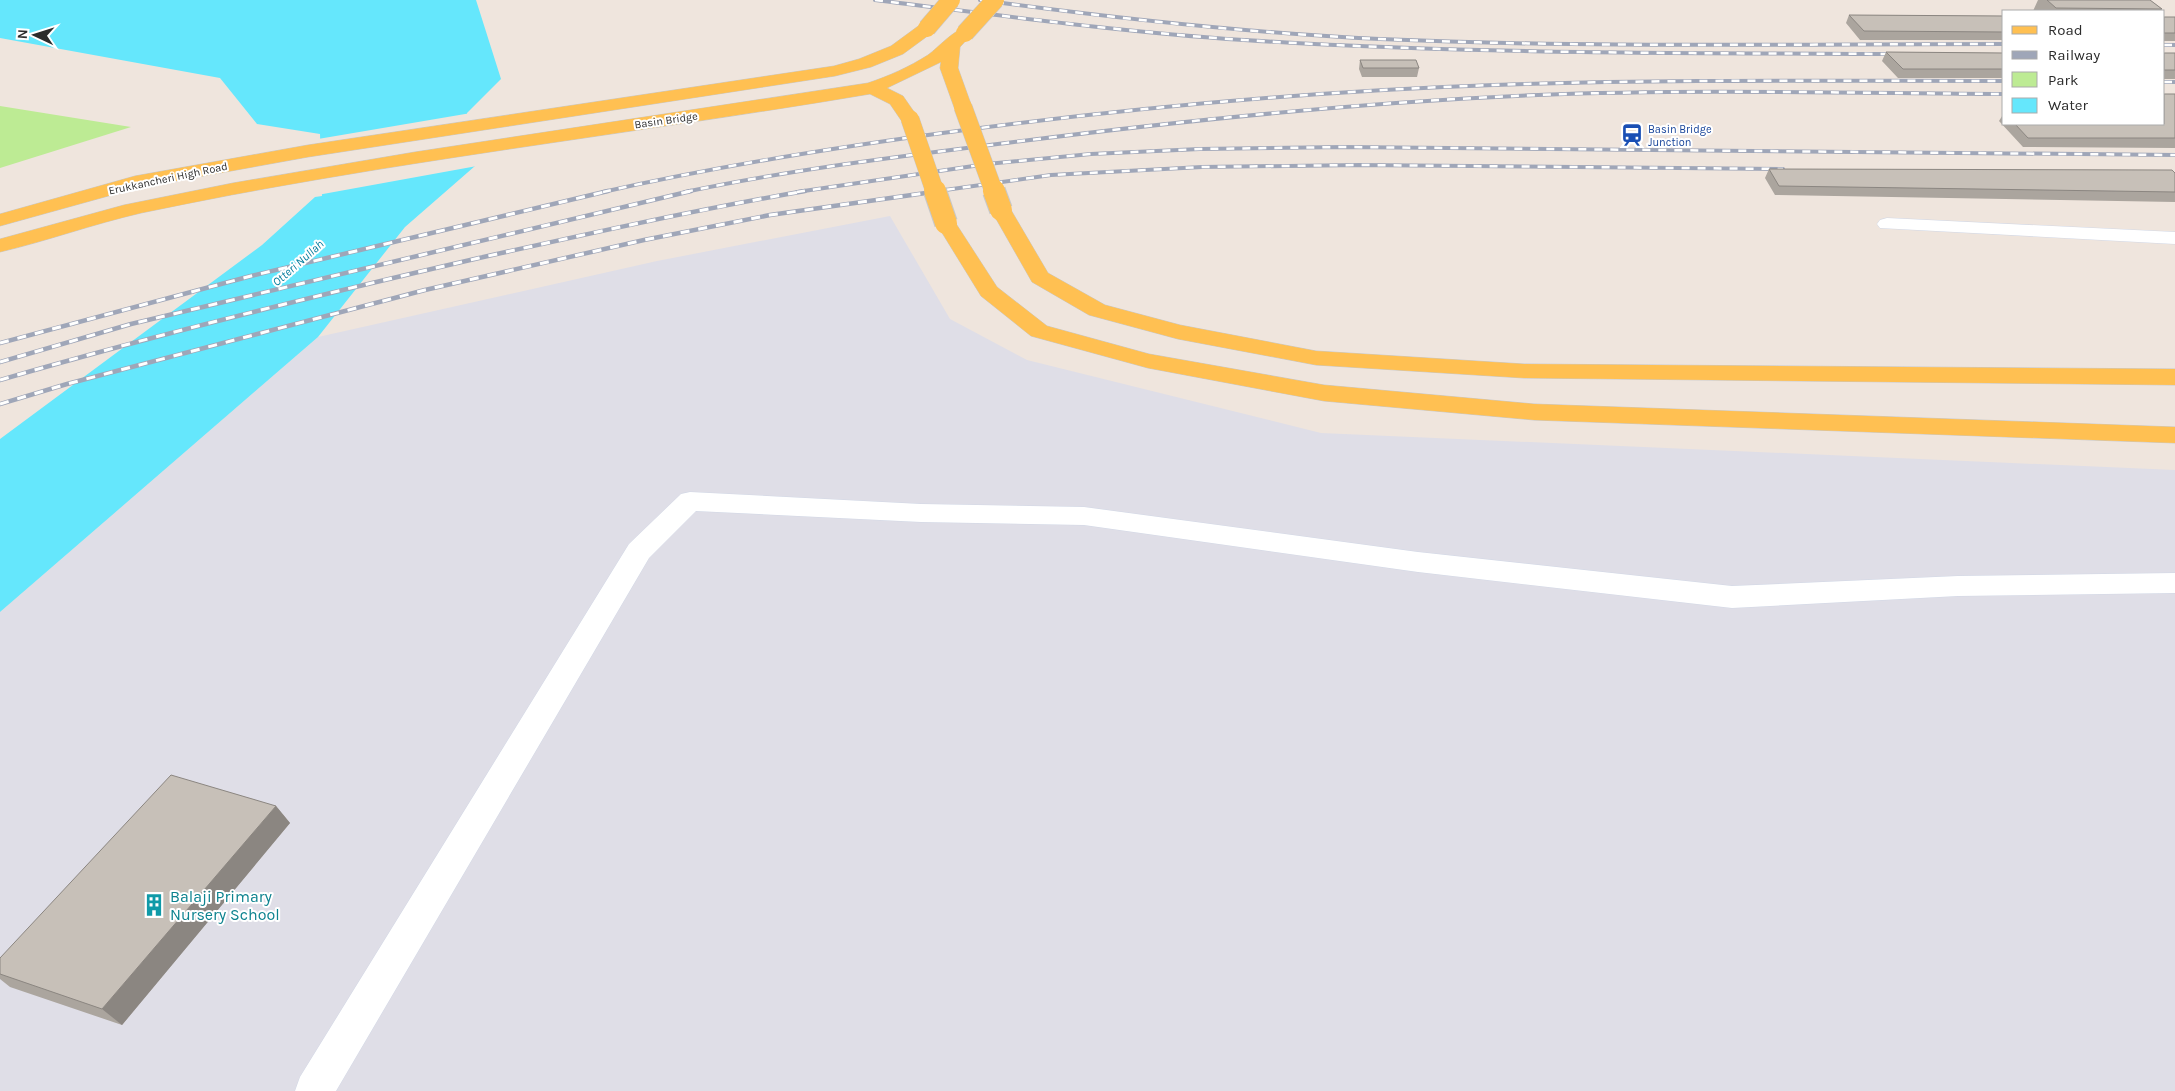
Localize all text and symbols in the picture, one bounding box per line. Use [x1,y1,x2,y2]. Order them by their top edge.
north arrow [10,10,60,60]
legend [2002,10,2165,125]
text: Road [2048,21,2083,39]
text: N [14,29,31,40]
text: Railway [2048,46,2100,64]
text: Park [2048,71,2078,89]
text: Water [2048,96,2089,114]
street label: Basin Bridge [634,110,699,131]
station icon: Basin Bridge Junction [1619,122,1645,148]
place label: Basin Bridge Junction [1648,123,1712,149]
street label: Erukkancheri High Road [107,160,229,197]
water label: Otteri Nullah [270,237,326,289]
place label: Balaji Primary Nursery School [170,887,280,924]
building icon: Balaji Primary Nursery School [141,892,167,918]

